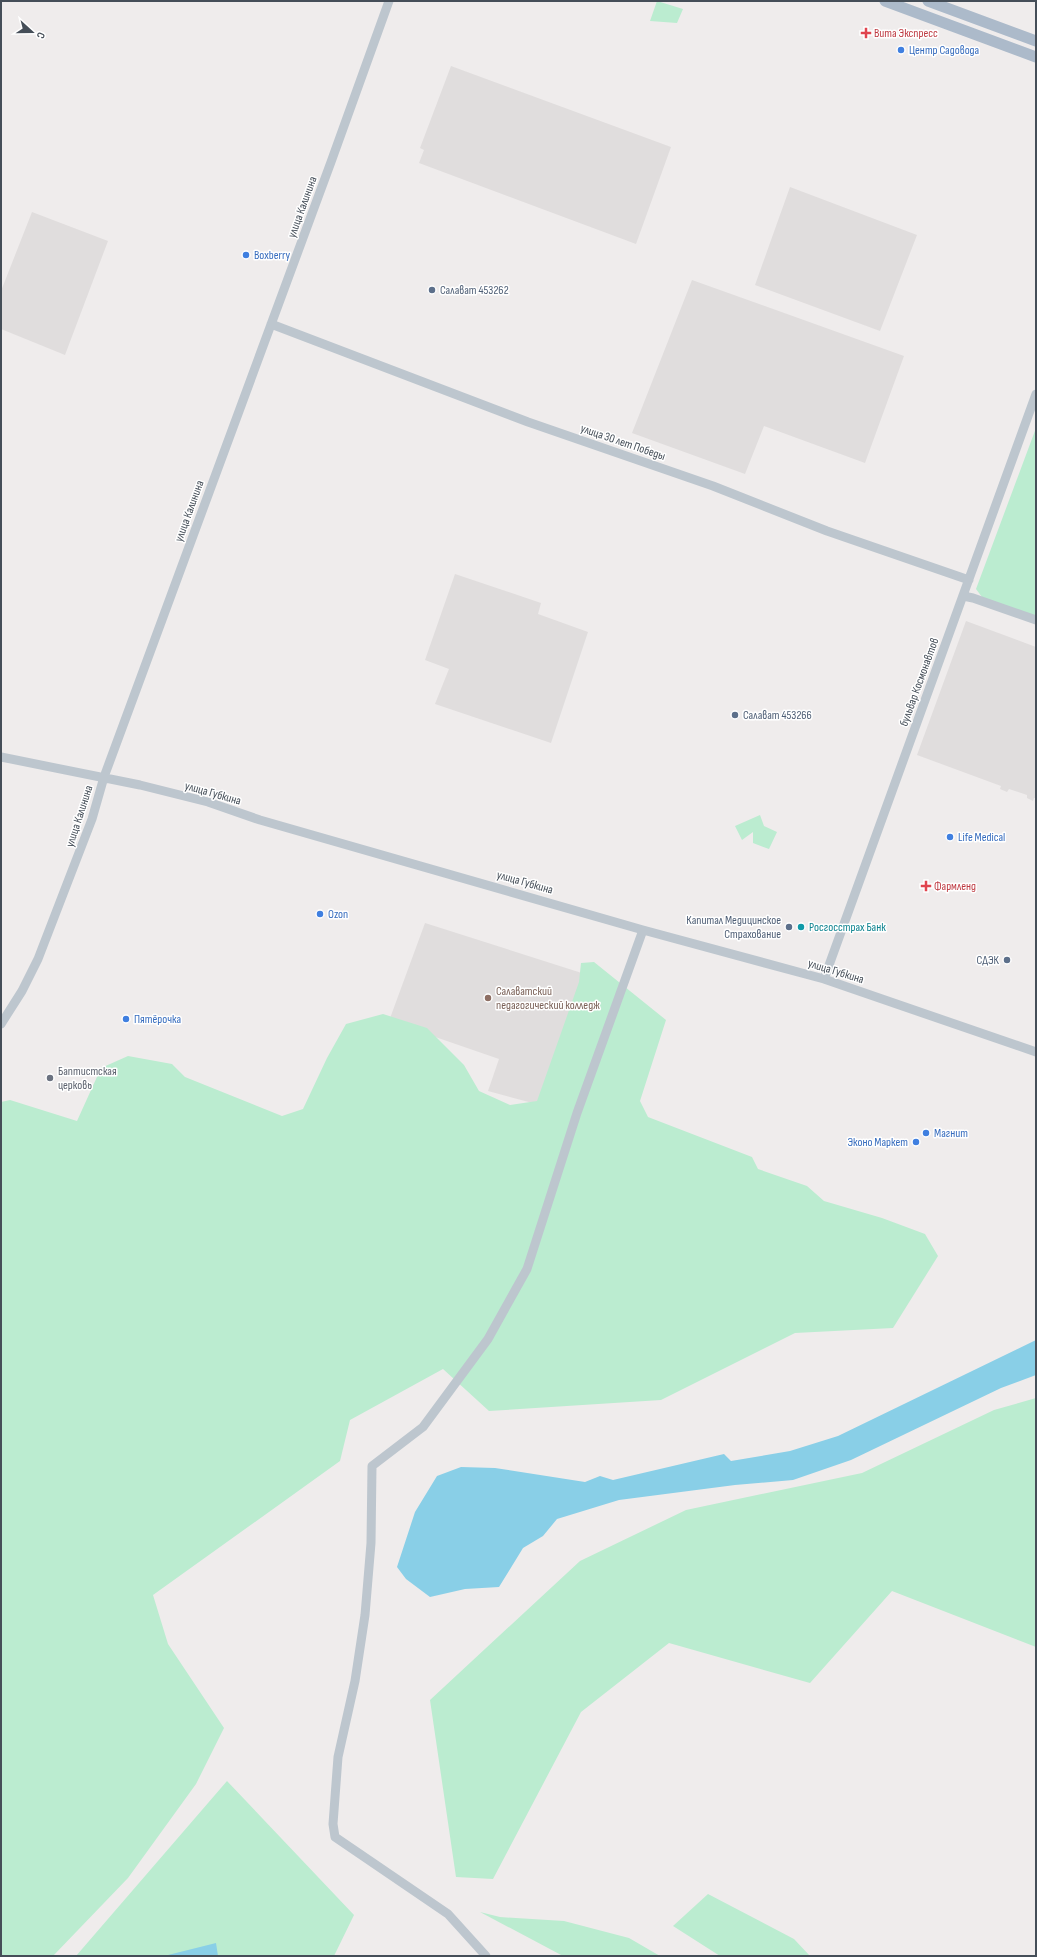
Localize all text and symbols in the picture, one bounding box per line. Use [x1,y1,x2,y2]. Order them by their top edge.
north arrow [12,12,52,52]
place label: Вита Экспресс [874,26,938,41]
marker: Вита Экспресс [861,28,871,38]
text: С [34,30,48,41]
place label: Центр Садовода [909,43,980,58]
marker: Центр Садовода [896,45,906,55]
street label: улица Калинина [284,174,321,240]
place label: Boxberry [254,248,291,263]
marker: Boxberry [241,250,251,260]
place label: Салават 453262 [440,283,509,298]
marker: Салават 453262 [427,285,437,295]
street label: улица 30 лет Победы [578,421,667,464]
street label: улица Калинина [171,478,208,544]
street label: бульвар Космонавтов [897,636,942,728]
place label: Салават 453266 [743,708,812,723]
marker: Салават 453266 [730,710,740,720]
street label: улица Губкина [183,778,243,809]
street label: улица Калинина [62,783,97,849]
place label: Life Medical [958,830,1005,845]
marker: Life Medical [945,832,955,842]
street label: улица Губкина [495,867,555,898]
place label: Фармленд [934,879,976,894]
marker: Фармленд [921,881,931,891]
place label: Ozon [328,907,348,922]
marker: Ozon [315,909,325,919]
place label: Капитал Медицинское Страхование [686,913,781,942]
place label: Росгосстрах Банк [809,920,886,935]
marker: Капитал Медицинское Страхование [784,922,794,932]
marker: Росгосстрах Банк [796,922,806,932]
place label: СДЭК [976,953,1000,968]
marker: СДЭК [1002,955,1012,965]
street label: улица Губкина [806,956,866,987]
place label: Салаватский педагогический колледж [496,984,600,1013]
marker: Салаватский педагогический колледж [483,993,493,1003]
place label: Пятёрочка [134,1012,182,1027]
marker: Пятёрочка [121,1014,131,1024]
place label: Баптистская церковь [58,1064,117,1093]
marker: Баптистская церковь [45,1073,55,1083]
place label: Магнит [934,1126,968,1141]
marker: Магнит [921,1128,931,1138]
place label: Эконо Маркет [847,1135,908,1150]
marker: Эконо Маркет [911,1137,921,1147]

